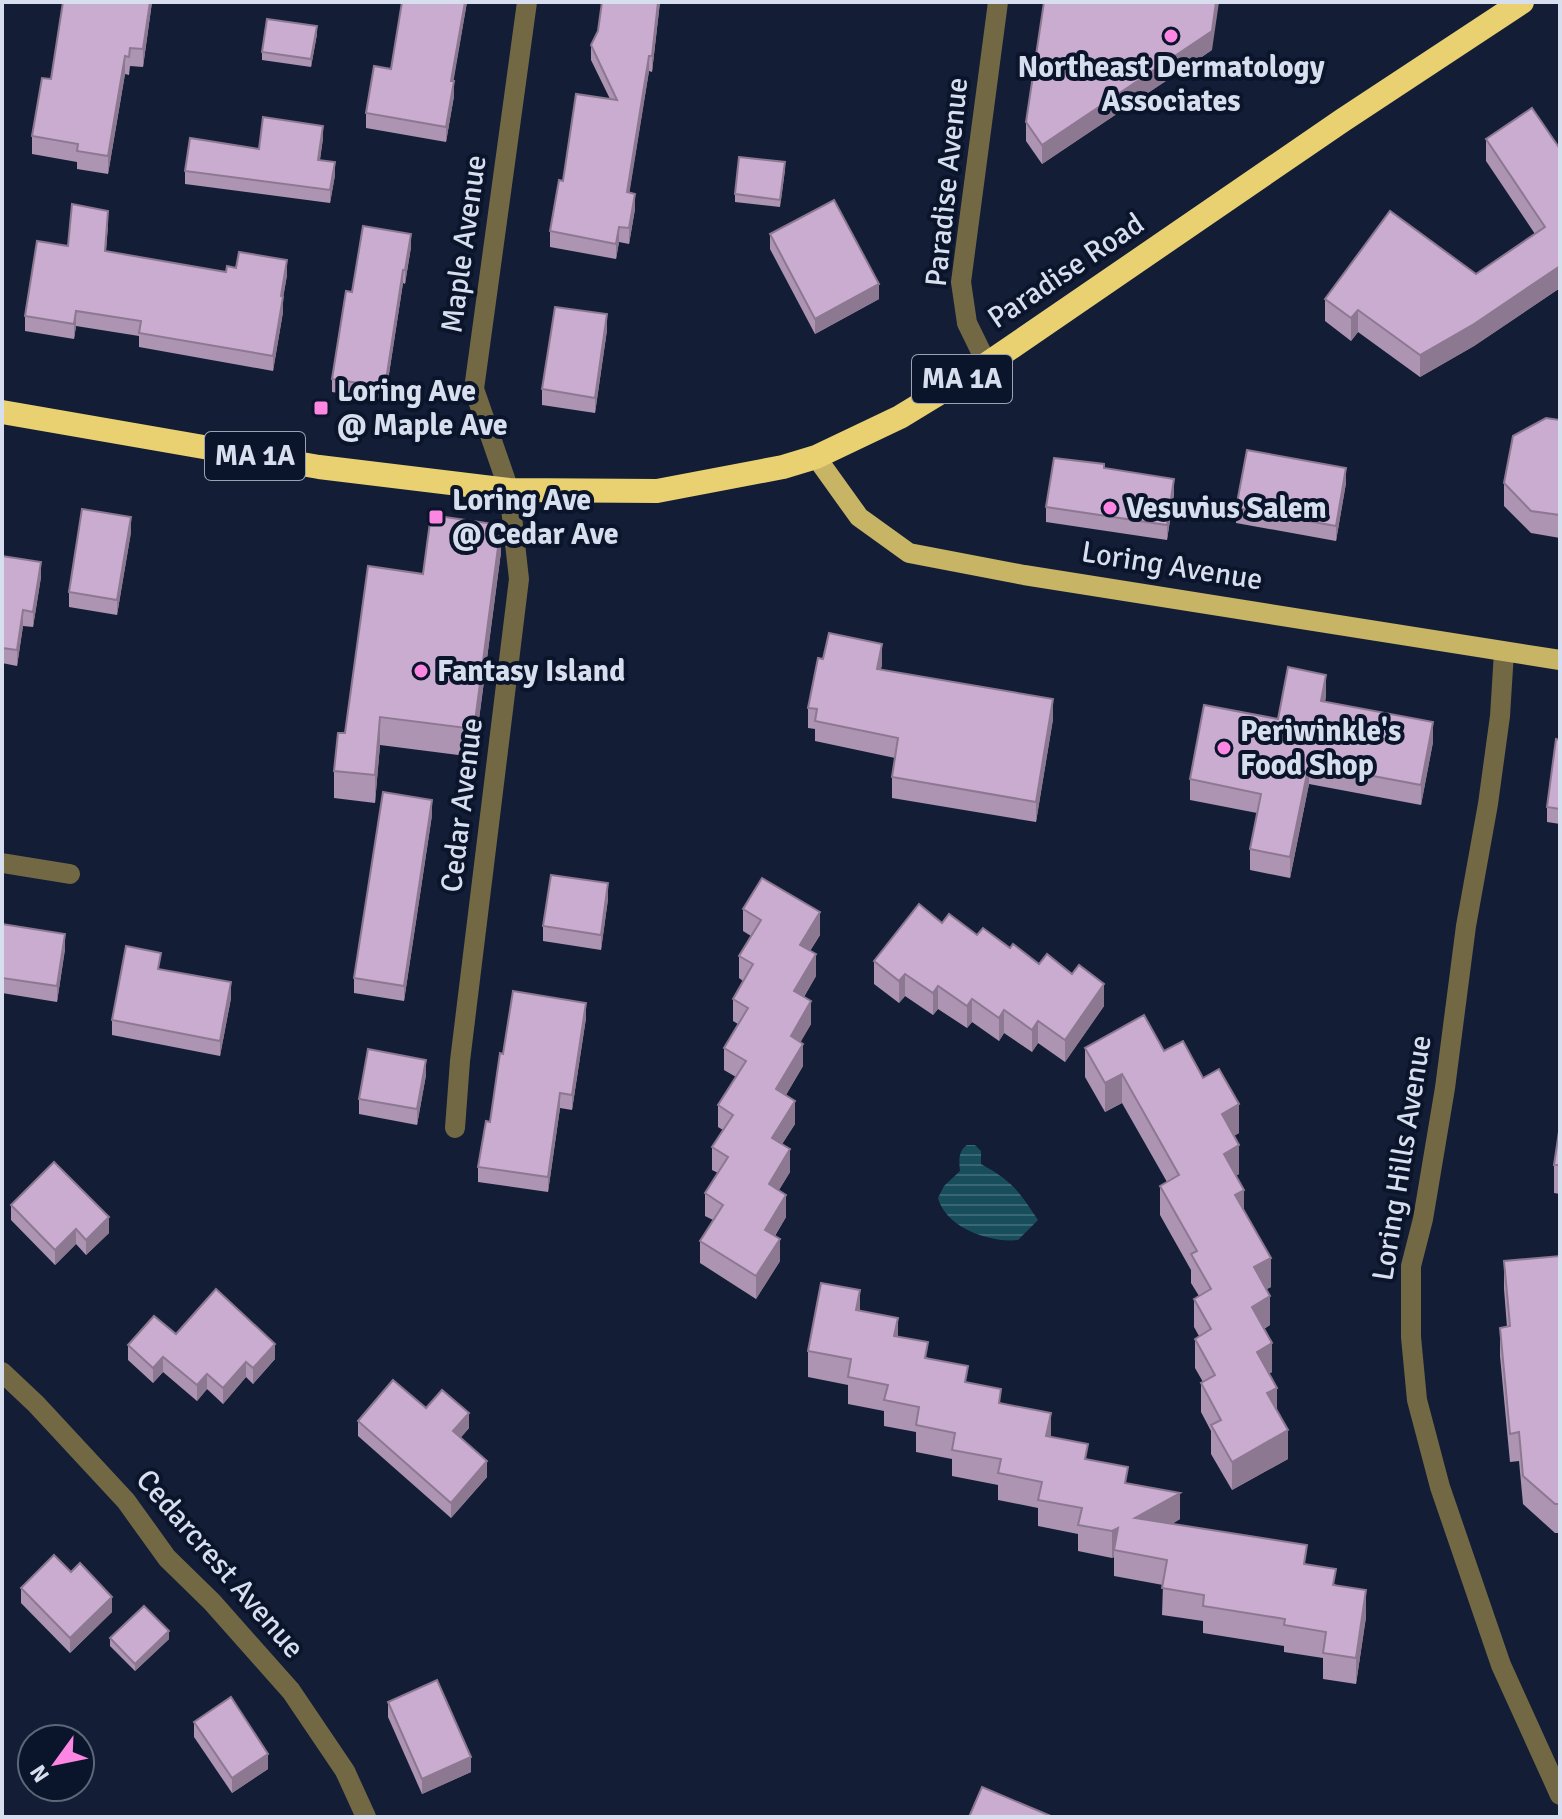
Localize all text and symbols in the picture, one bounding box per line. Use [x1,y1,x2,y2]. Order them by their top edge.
marker: Northeast Dermatology Associates [1162,27,1180,45]
place label: Northeast Dermatology Associates [1017,49,1325,120]
street label: Paradise Avenue [918,76,976,288]
street label: Maple Avenue [433,153,495,335]
street label: Paradise Road [981,205,1151,337]
road number: MA 1A [912,355,1012,403]
place label: Loring Ave @ Maple Ave [337,373,508,444]
marker: Loring Ave @ Maple Ave [312,399,330,417]
road number: MA 1A [205,432,305,480]
place label: Loring Ave @ Cedar Ave [452,482,619,553]
place label: Vesuvius Salem [1126,490,1327,527]
marker: Vesuvius Salem [1101,499,1119,517]
marker: Loring Ave @ Cedar Ave [427,508,445,526]
street label: Loring Avenue [1079,533,1265,599]
place label: Fantasy Island [437,653,625,690]
marker: Fantasy Island [412,662,430,680]
place label: Periwinkle's Food Shop [1240,713,1401,784]
street label: Cedar Avenue [433,716,491,894]
marker: Periwinkle's Food Shop [1215,739,1233,757]
street label: Loring Hills Avenue [1364,1033,1440,1283]
street label: Cedarcrest Avenue [128,1462,312,1666]
north arrow [16,1723,96,1803]
text: N [24,1760,55,1787]

